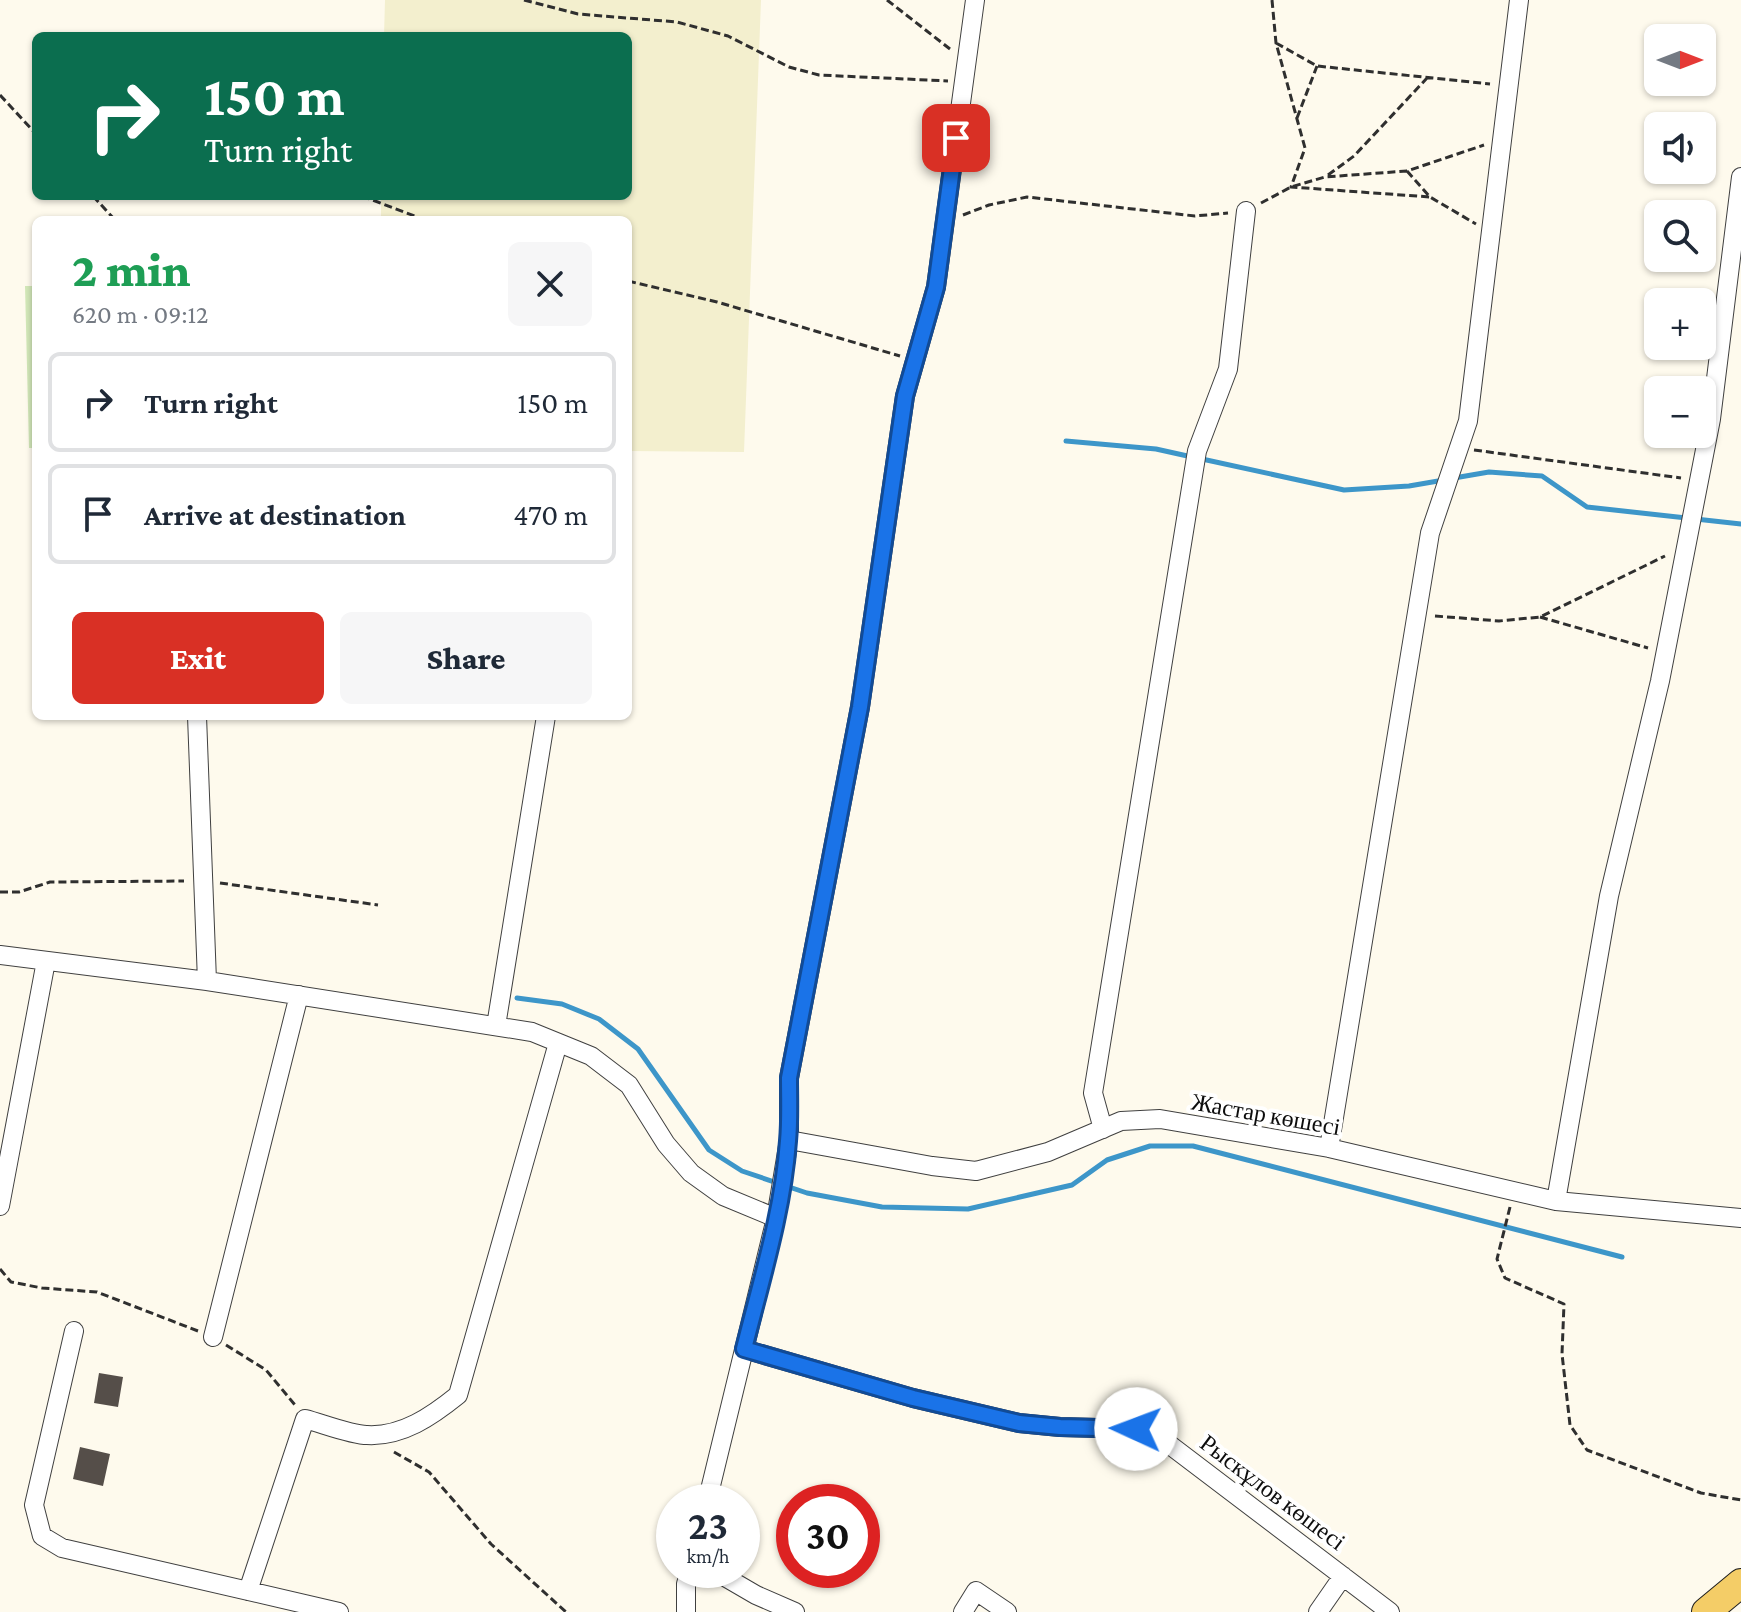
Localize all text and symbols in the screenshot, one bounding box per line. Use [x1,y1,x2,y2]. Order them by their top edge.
north arrow [1644,24,1716,96]
map controls [1644,24,1716,448]
icon: right [72,64,176,168]
text: 150 m [204,65,345,127]
pin [922,104,990,172]
button: sound [1644,112,1716,184]
icon: arrive [934,116,978,160]
text: Turn right [204,130,352,170]
button: search [1644,200,1716,272]
button: close [508,242,592,326]
text: 2 min [72,243,191,296]
button: + [1644,288,1716,360]
text: 620 m · 09:12 [72,300,208,329]
button: − [1644,376,1716,448]
icon: right [76,380,120,424]
text: Turn right [144,386,278,419]
text: 150 m [517,386,588,419]
icon: arrive [76,492,120,536]
text: Arrive at destination [144,498,406,531]
text: 470 m [513,498,588,531]
button: Exit [72,612,324,704]
button: Share [340,612,592,704]
street label: Жастар көшесі [1189,1088,1343,1140]
position arrow [1094,1387,1178,1471]
street label: Рыскұлов көшесі [1195,1429,1351,1555]
speed limit sign: 30 [776,1484,880,1588]
text: 23 [688,1503,728,1548]
text: km/h [686,1545,730,1567]

